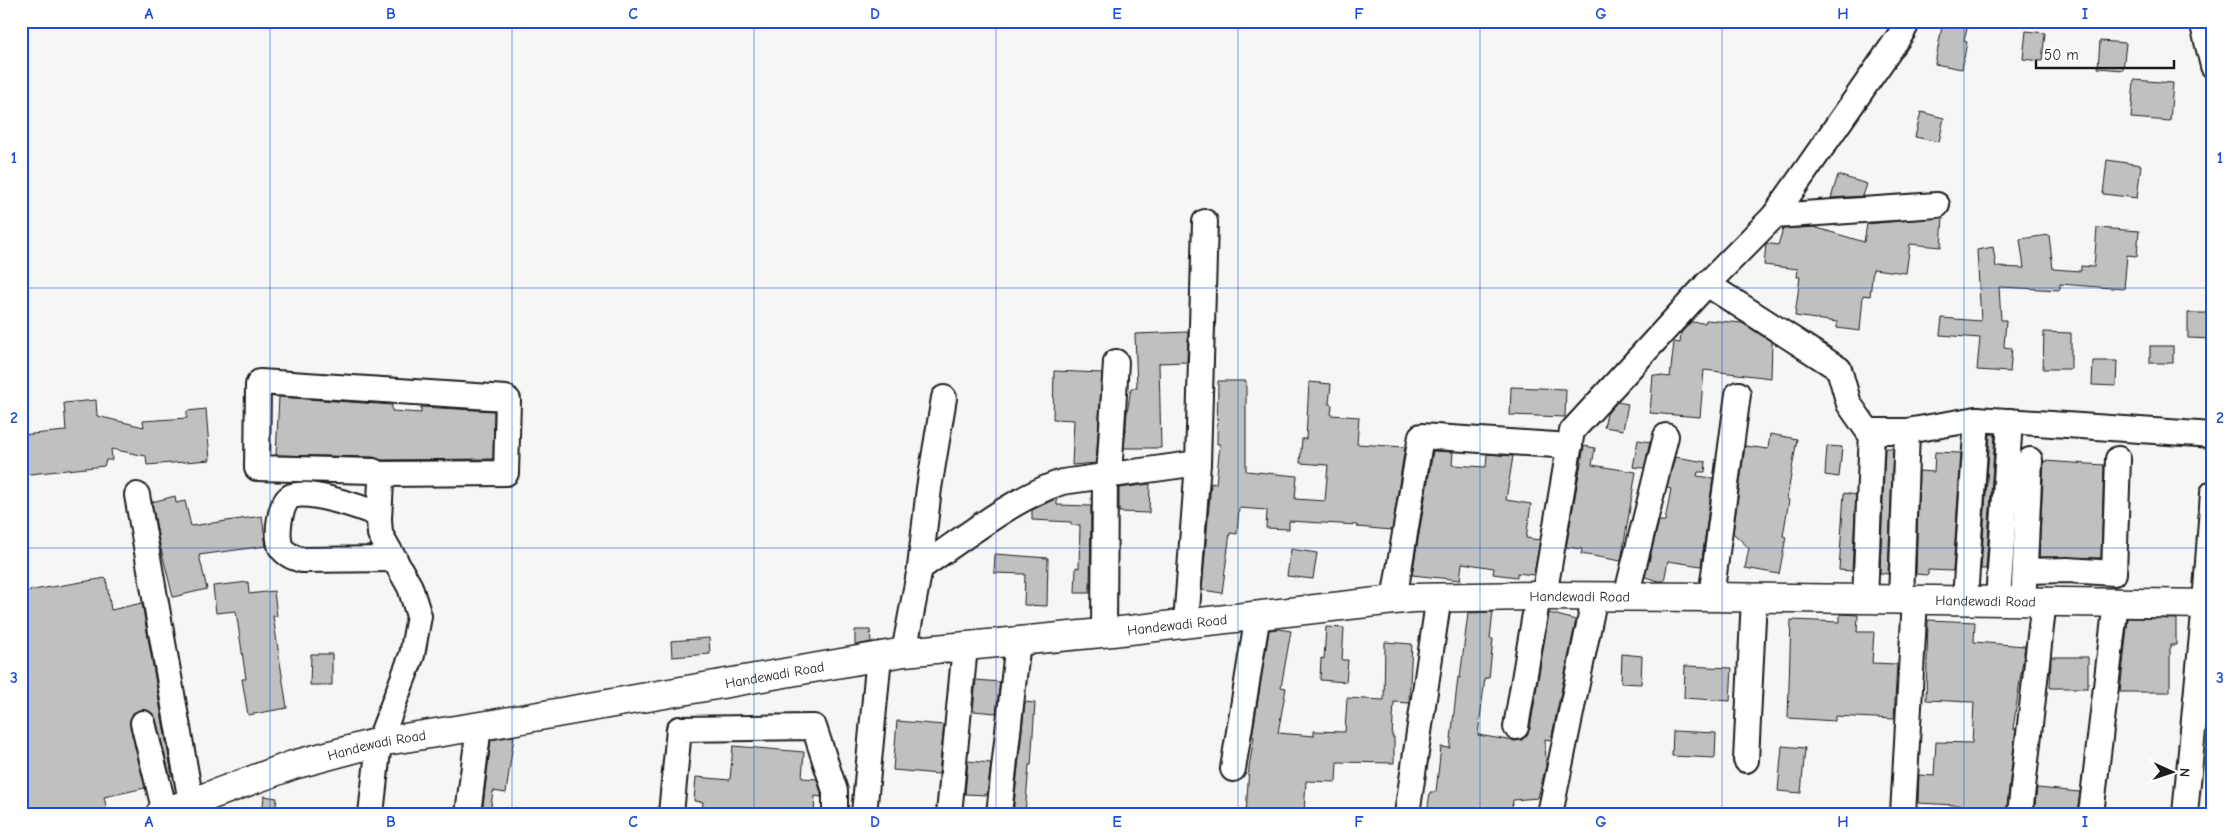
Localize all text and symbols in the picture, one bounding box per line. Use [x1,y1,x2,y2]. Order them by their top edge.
text: A [145,5,154,23]
text: B [386,5,396,23]
text: C [628,5,638,23]
text: D [870,5,880,23]
text: E [1112,5,1122,23]
text: F [1354,5,1364,23]
text: G [1595,5,1607,23]
text: H [1837,5,1849,23]
text: I [2082,5,2088,23]
scale bar [2036,38,2174,70]
text: 50 m [2044,46,2079,64]
text: 1 [11,149,17,167]
text: 1 [2217,149,2223,167]
text: 2 [10,409,18,427]
text: 2 [2216,409,2224,427]
street label: Handewadi Road [1529,587,1630,605]
street label: Handewadi Road [1935,592,2036,610]
street label: Handewadi Road [1126,611,1228,639]
street label: Handewadi Road [724,658,825,692]
text: 3 [10,669,18,687]
text: 3 [2216,669,2224,687]
street label: Handewadi Road [326,726,427,764]
north arrow [2146,748,2196,798]
text: N [2176,768,2193,778]
text: A [145,813,154,831]
text: B [386,813,396,831]
text: C [628,813,638,831]
text: D [870,813,880,831]
text: E [1112,813,1122,831]
text: F [1354,813,1364,831]
text: G [1595,813,1607,831]
text: H [1837,813,1849,831]
text: I [2082,813,2088,831]

